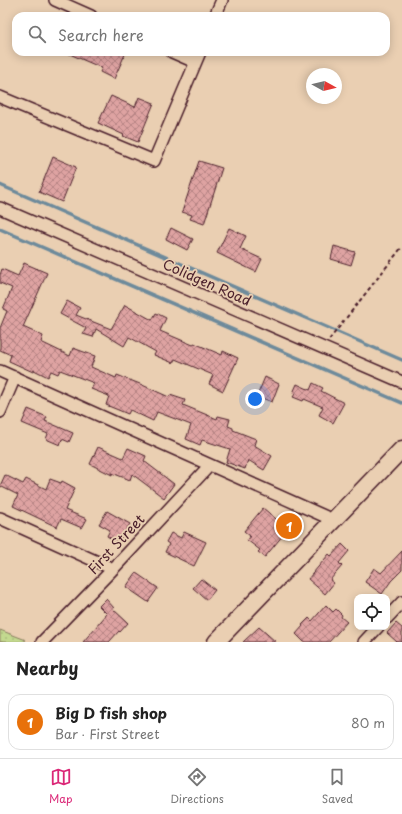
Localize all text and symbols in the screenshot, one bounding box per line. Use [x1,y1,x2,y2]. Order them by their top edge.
search box [12,12,390,56]
icon: search [26,23,48,45]
text: Search here [58,23,144,46]
north arrow [306,68,342,104]
street label: Colidgen Road [159,253,255,311]
your location [245,389,265,409]
street label: First Street [83,509,150,579]
pin: 1 [276,511,302,541]
map controls [354,594,390,630]
button: locate [354,594,390,630]
text: Nearby [16,655,78,681]
text: Big D fish shop [55,701,167,724]
text: 1 [27,713,33,732]
text: 80 m [351,713,385,732]
text: Bar · First Street [55,724,159,743]
tab: Map [49,766,72,807]
tab: Directions [170,766,224,807]
tab: Saved [322,766,353,807]

